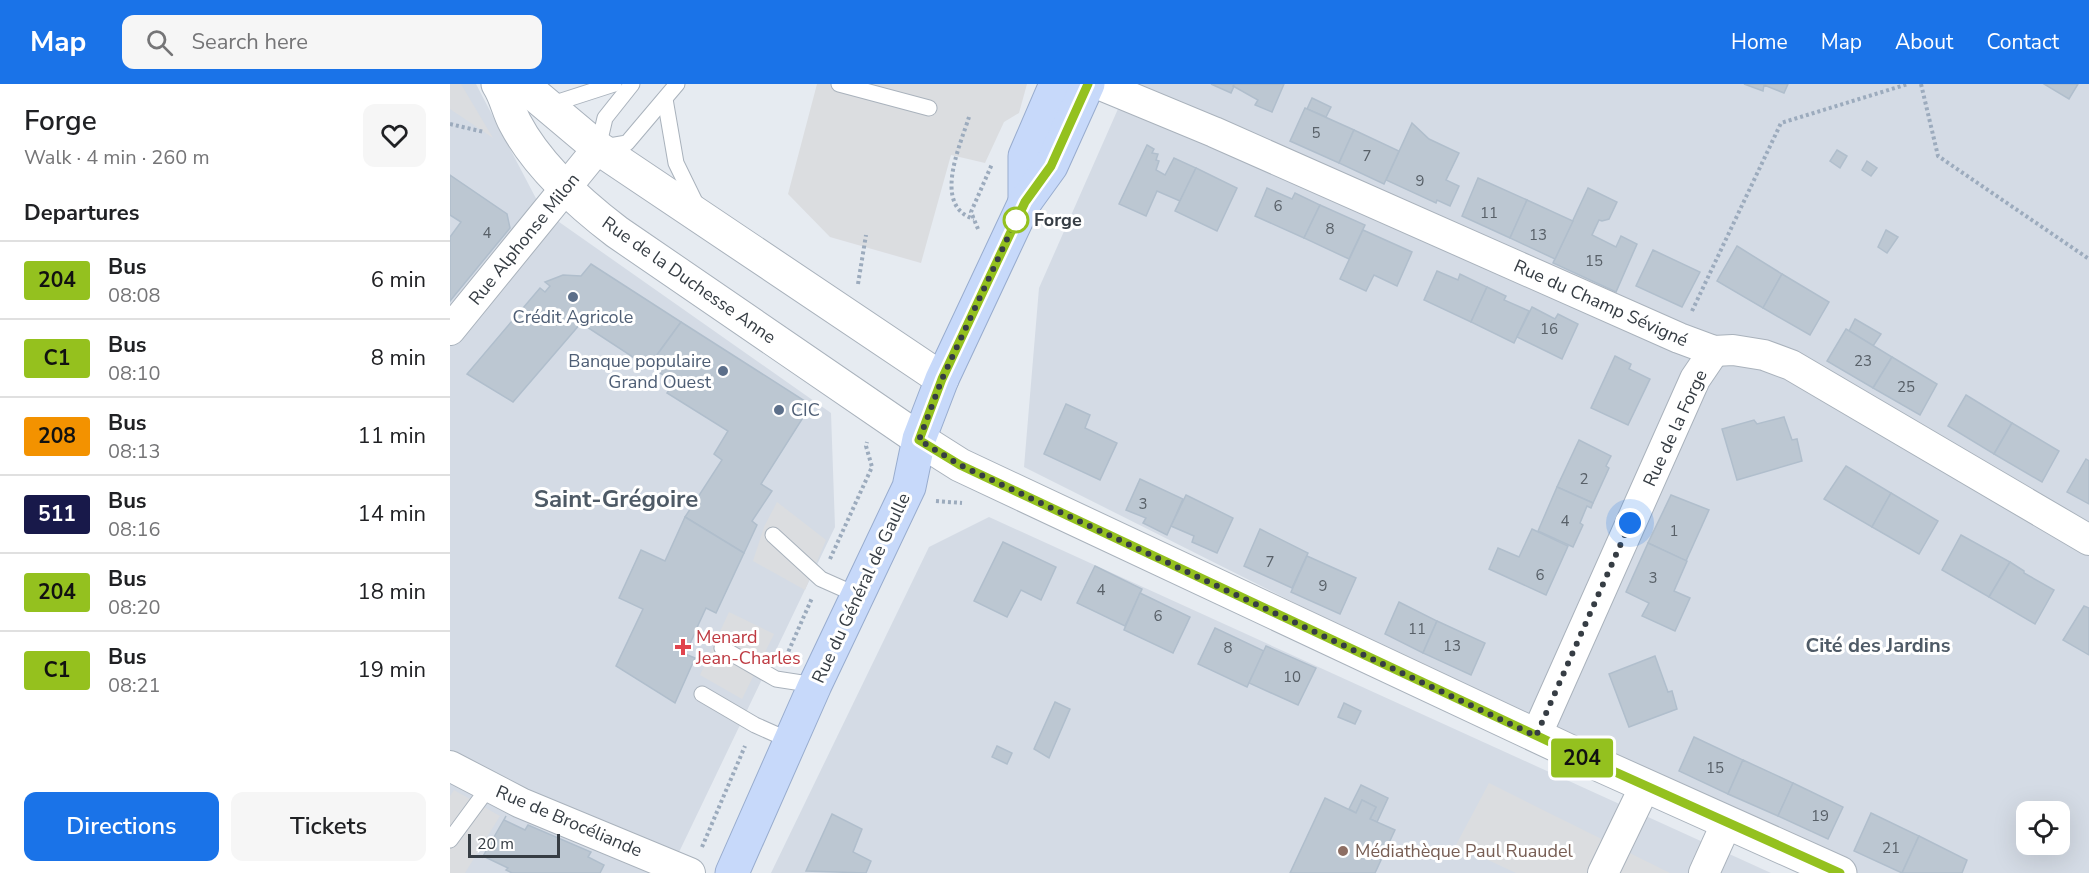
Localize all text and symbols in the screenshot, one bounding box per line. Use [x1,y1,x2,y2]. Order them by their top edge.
search box [122,15,542,69]
text: Map [30,23,86,61]
icon: search [143,26,176,59]
text: Search here [191,27,308,57]
text: Home [1731,28,1788,56]
text: Map [1821,28,1862,56]
text: About [1895,28,1953,56]
text: Contact [1986,28,2059,56]
text: Forge [24,102,97,140]
button: heart [363,104,426,167]
house number: 5 [1311,123,1321,143]
text: Walk · 4 min · 260 m [24,144,210,171]
house number: 7 [1362,146,1372,166]
street label: Rue Alphonse Milon [463,168,585,310]
house number: 9 [1415,171,1425,191]
house number: 6 [1273,196,1283,216]
text: Departures [24,198,139,228]
house number: 11 [1480,203,1498,223]
marker: Forge [1003,207,1029,233]
place label: Forge [1034,208,1082,232]
street label: Rue de la Duchesse Anne [597,211,781,349]
house number: 8 [1325,219,1335,239]
house number: 4 [482,223,492,243]
house number: 13 [1529,225,1547,245]
house number: 15 [1585,251,1603,271]
text: Bus [108,252,147,282]
street label: Rue du Champ Sévigné [1510,254,1692,352]
text: 6 min [371,265,426,295]
text: 204 [38,266,76,294]
text: 08:08 [108,282,161,309]
marker: Crédit Agricole [566,290,580,304]
place label: Crédit Agricole [513,305,633,329]
house number: 16 [1540,319,1558,339]
text: Bus [108,330,147,360]
text: 8 min [371,343,426,373]
text: C1 [44,344,70,372]
place label: Banque populaire Grand Ouest [568,349,712,394]
house number: 23 [1854,351,1872,371]
text: 08:10 [108,360,161,387]
marker: Banque populaire Grand Ouest [716,364,730,378]
street label: Rue de la Forge [1637,366,1713,490]
house number: 25 [1897,377,1915,397]
place label: CIC [791,398,820,422]
marker: CIC [772,403,786,417]
text: Bus [108,408,147,438]
text: 11 min [358,421,426,451]
text: 208 [38,422,76,450]
text: 08:13 [108,438,161,465]
house number: 2 [1579,469,1589,489]
district label: Saint-Grégoire [534,483,698,515]
text: Bus [108,486,147,516]
street label: Rue du Général de Gaulle [806,489,916,687]
house number: 3 [1138,494,1148,514]
text: 14 min [358,499,426,529]
text: 511 [38,500,76,528]
your location [1615,508,1645,538]
house number: 4 [1560,511,1570,531]
text: 08:16 [108,516,161,543]
house number: 1 [1669,521,1679,541]
house number: 7 [1265,552,1275,572]
text: Bus [108,564,147,594]
house number: 6 [1535,565,1545,585]
house number: 3 [1648,568,1658,588]
house number: 9 [1318,576,1328,596]
text: 18 min [358,577,426,607]
text: 204 [38,578,76,606]
house number: 4 [1096,580,1106,600]
text: 08:20 [108,594,161,621]
house number: 6 [1153,606,1163,626]
house number: 11 [1408,619,1426,639]
place label: Menard Jean-Charles [695,625,801,670]
district label: Cité des Jardins [1806,632,1951,659]
house number: 13 [1443,636,1461,656]
marker: Menard Jean-Charles [674,638,692,656]
house number: 8 [1223,638,1233,658]
text: Bus [108,642,147,672]
text: 19 min [358,655,426,685]
text: C1 [44,656,70,684]
house number: 10 [1283,667,1301,687]
text: 08:21 [108,672,161,699]
line badge: 204 [1548,738,1616,778]
text: 204 [1563,744,1601,772]
house number: 15 [1706,758,1724,778]
street label: Rue de Brocéliande [492,779,646,863]
button: Directions [24,792,219,861]
button: Tickets [231,792,426,861]
map controls [2016,801,2070,855]
button: locate [2016,801,2070,855]
house number: 19 [1811,806,1829,826]
scale bar [468,831,560,858]
text: 20 m [477,833,514,855]
house number: 21 [1882,838,1900,858]
place label: Médiathèque Paul Ruaudel [1355,839,1573,863]
marker: Médiathèque Paul Ruaudel [1336,844,1350,858]

